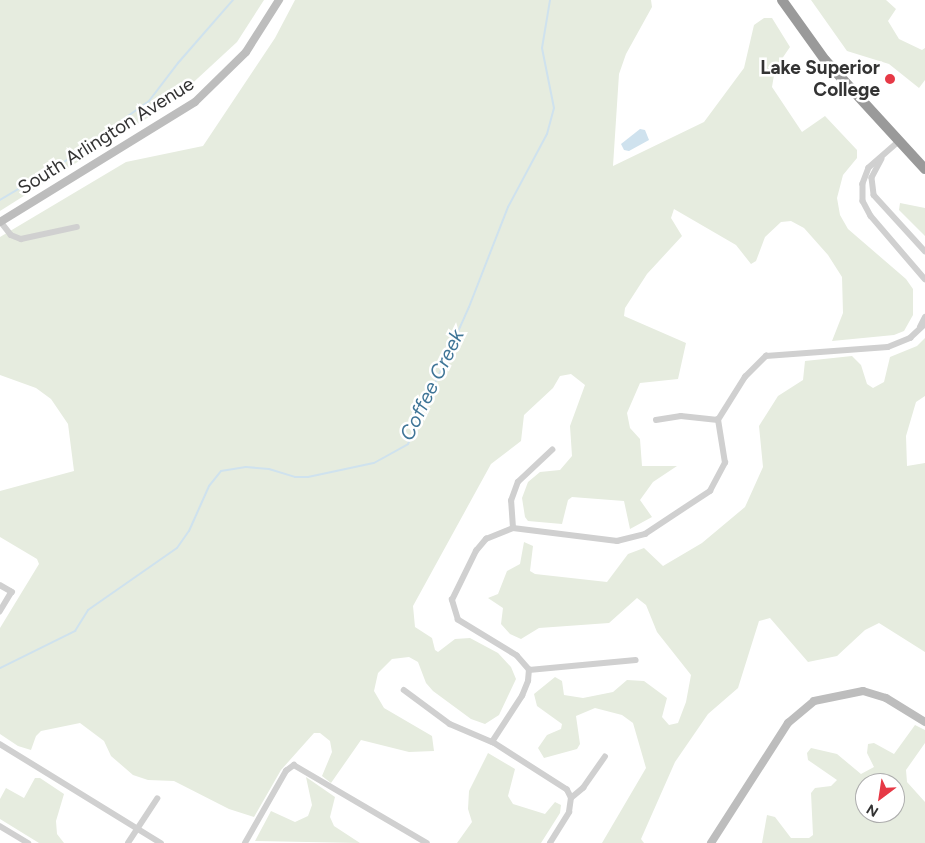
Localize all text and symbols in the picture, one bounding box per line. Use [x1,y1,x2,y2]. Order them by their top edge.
place label: Lake Superior College [760,57,880,101]
street label: South Arlington Avenue [14,73,198,199]
marker: Lake Superior College [884,73,896,85]
water label: Coffee Creek [395,326,469,444]
north arrow [855,773,905,823]
text: N [864,800,882,821]

